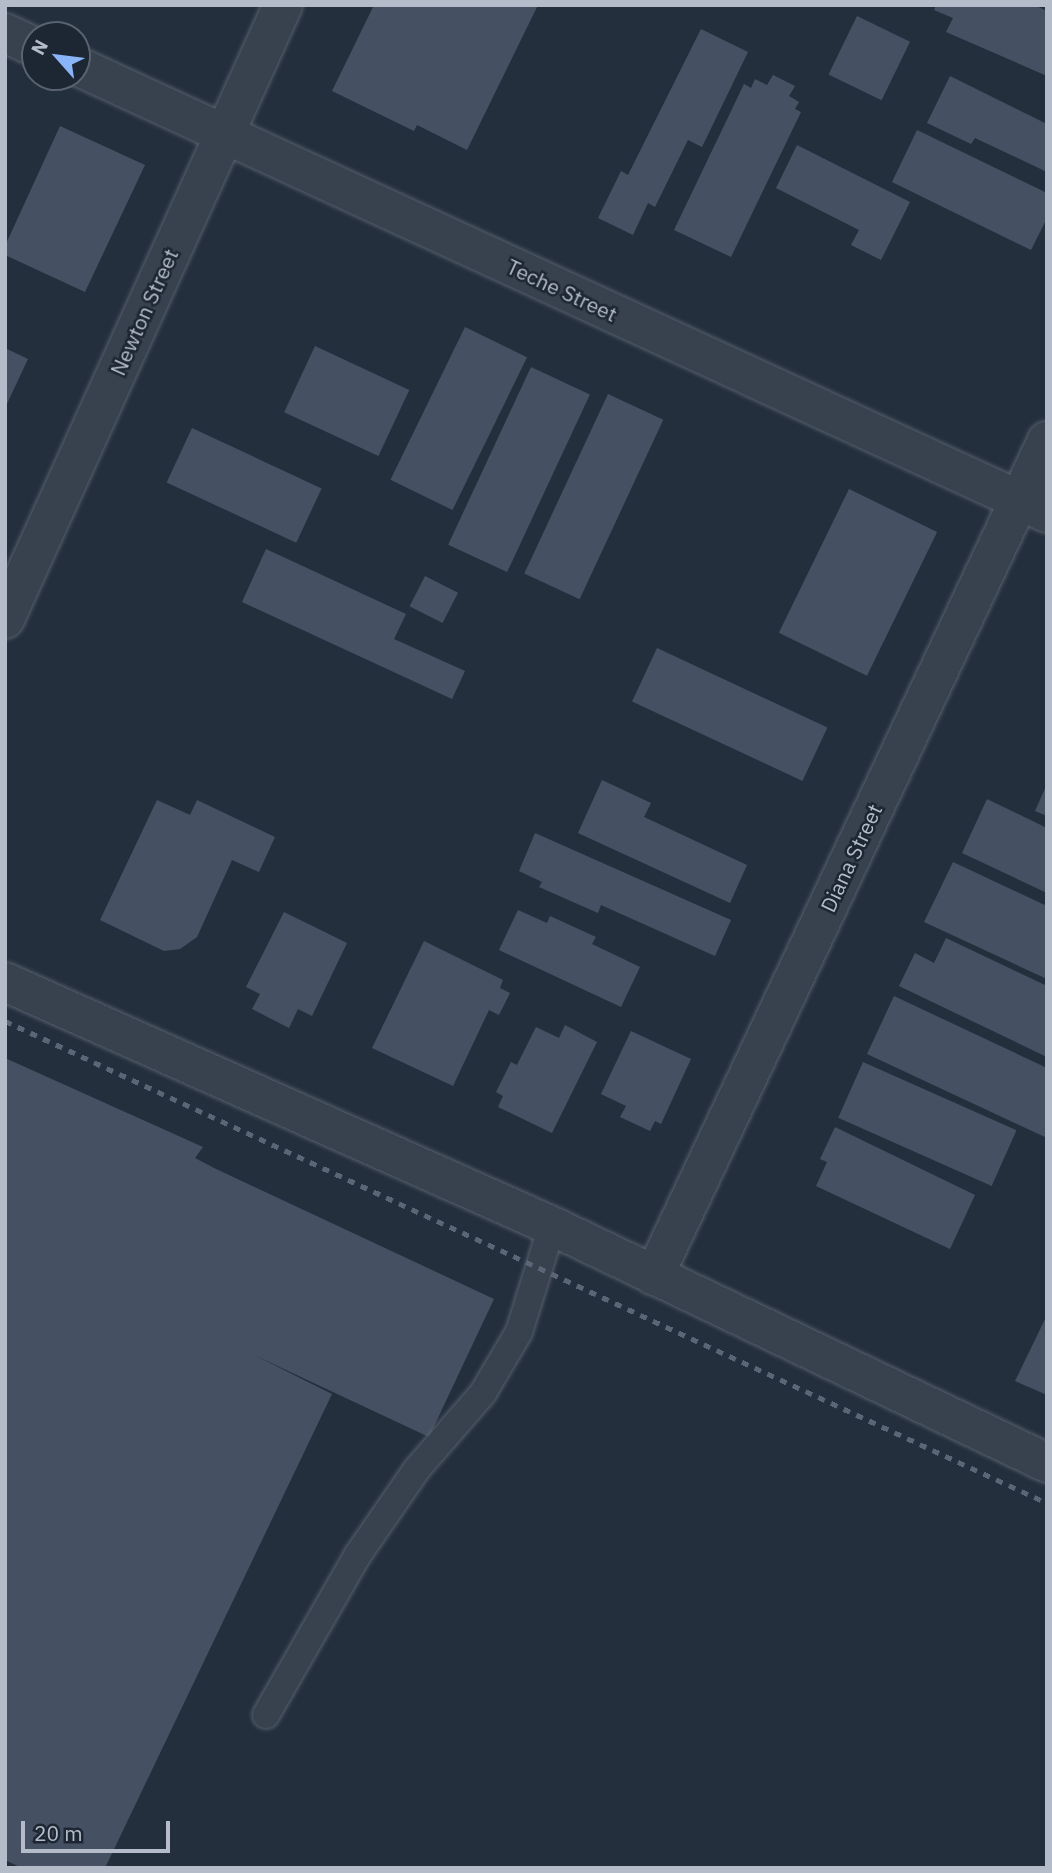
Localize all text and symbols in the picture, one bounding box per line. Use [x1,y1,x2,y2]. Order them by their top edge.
north arrow [21,21,91,91]
text: N [25,35,53,59]
street label: Newton Street [105,245,183,379]
street label: Teche Street [503,253,621,327]
street label: Diana Street [815,800,887,916]
scale bar [24,1806,173,1850]
text: 20 m [34,1819,83,1847]

